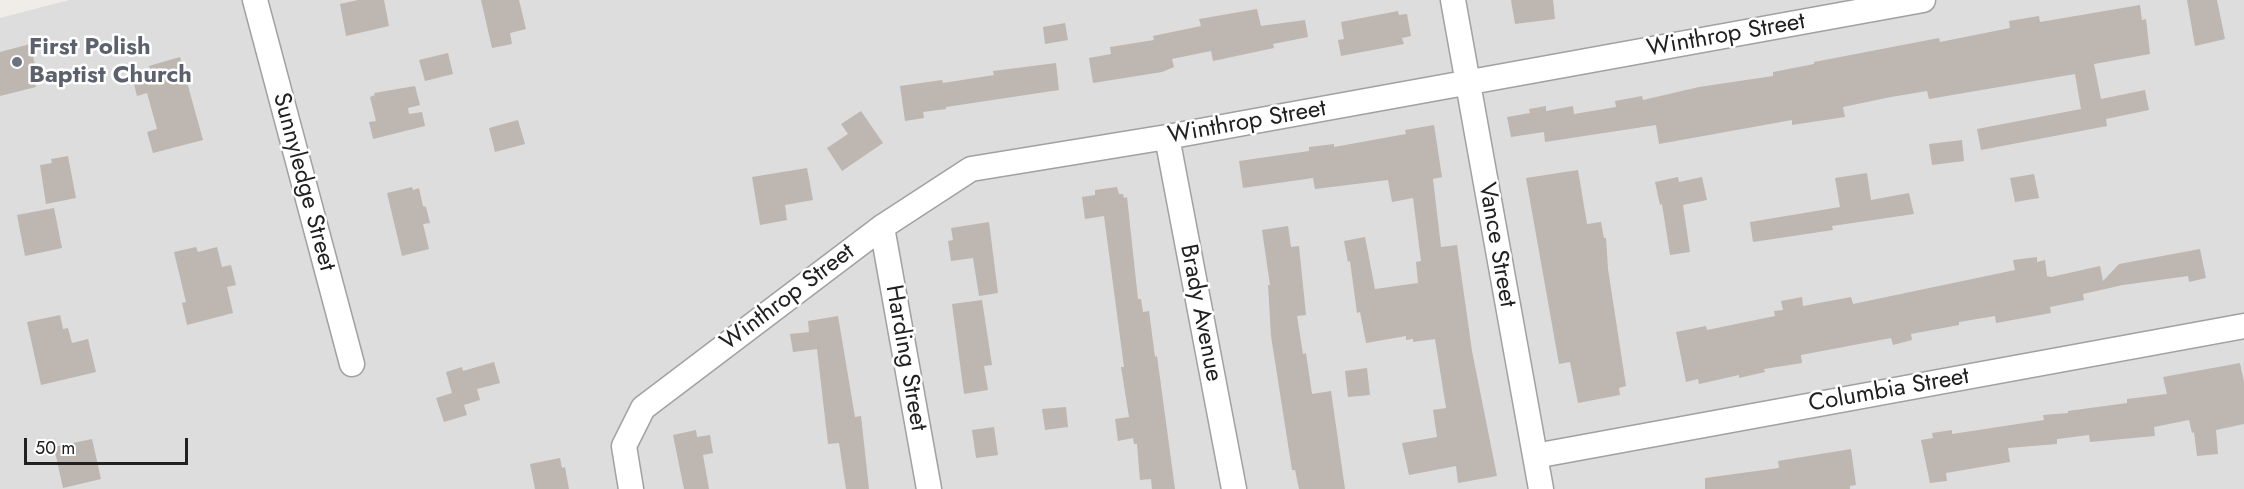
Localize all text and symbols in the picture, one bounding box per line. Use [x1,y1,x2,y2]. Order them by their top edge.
street label: Winthrop Street [1645,8,1807,64]
place label: First Polish Baptist Church [29,34,192,90]
marker: First Polish Baptist Church [10,55,24,69]
street label: Sunnyledge Street [265,90,341,274]
street label: Winthrop Street [1166,95,1328,151]
street label: Vance Street [1471,181,1521,309]
street label: Winthrop Street [715,238,861,358]
street label: Brady Avenue [1173,242,1227,384]
street label: Harding Street [878,283,932,433]
street label: Columbia Street [1807,363,1971,419]
scale bar [27,426,190,464]
text: 50 m [35,435,75,461]

